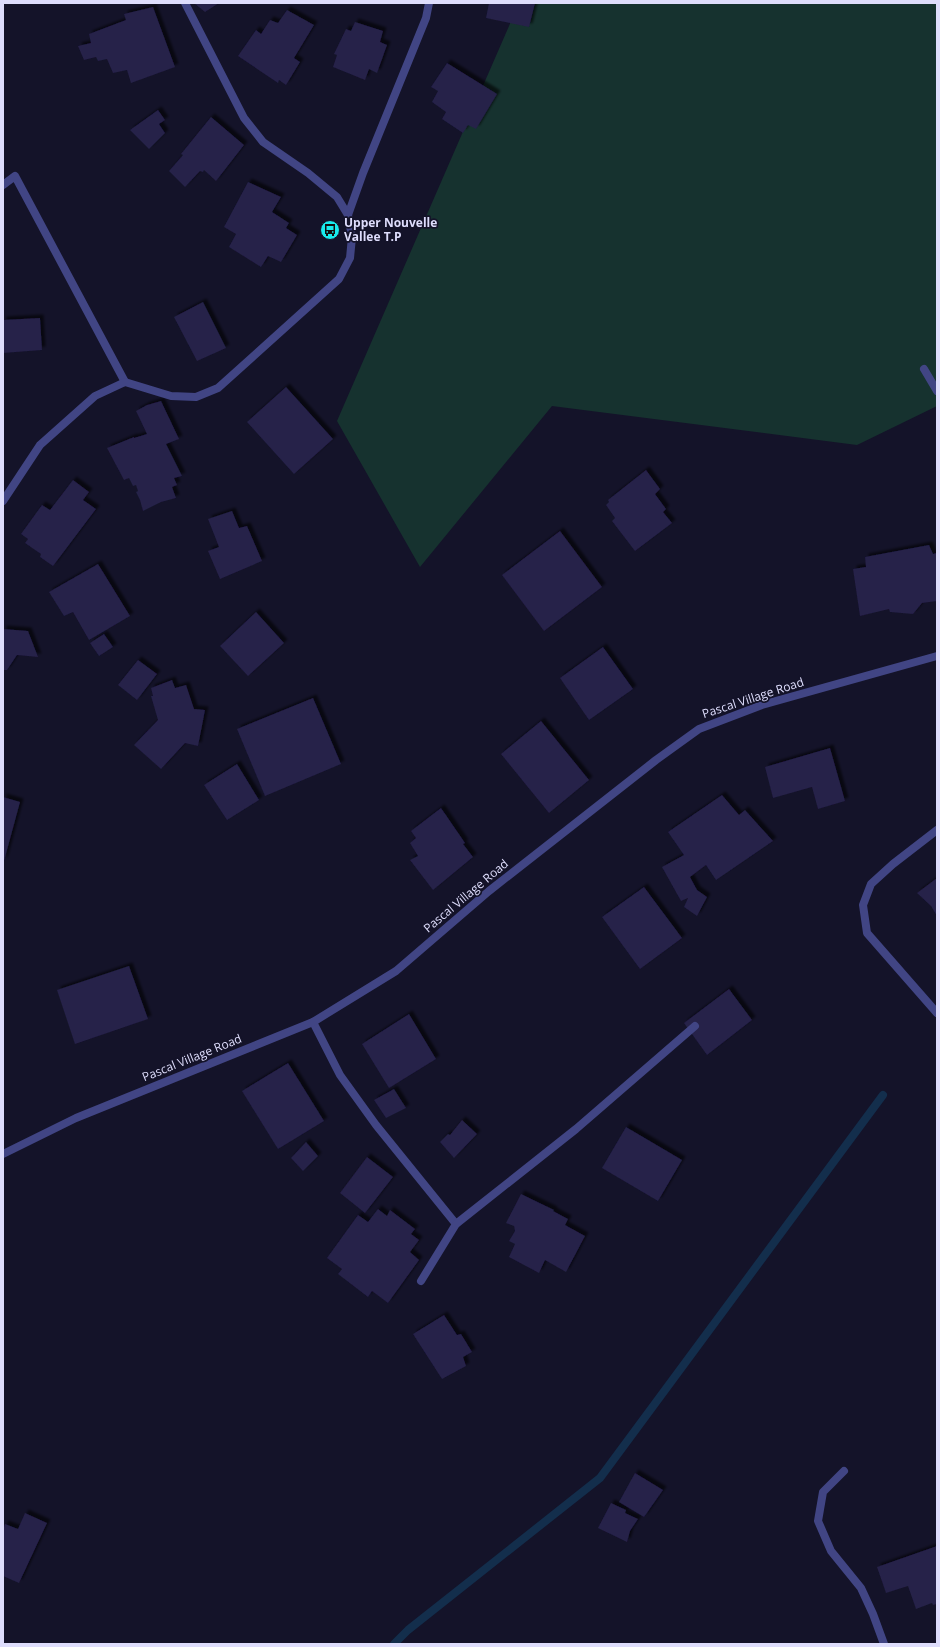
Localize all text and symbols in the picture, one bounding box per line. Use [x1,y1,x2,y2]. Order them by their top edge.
place label: Upper Nouvelle Vallee T.P [344,214,437,245]
bus stop icon: Upper Nouvelle Vallee T.P [319,219,341,241]
street label: Pascal Village Road [700,673,806,722]
street label: Pascal Village Road [420,855,512,936]
street label: Pascal Village Road [139,1030,244,1085]

